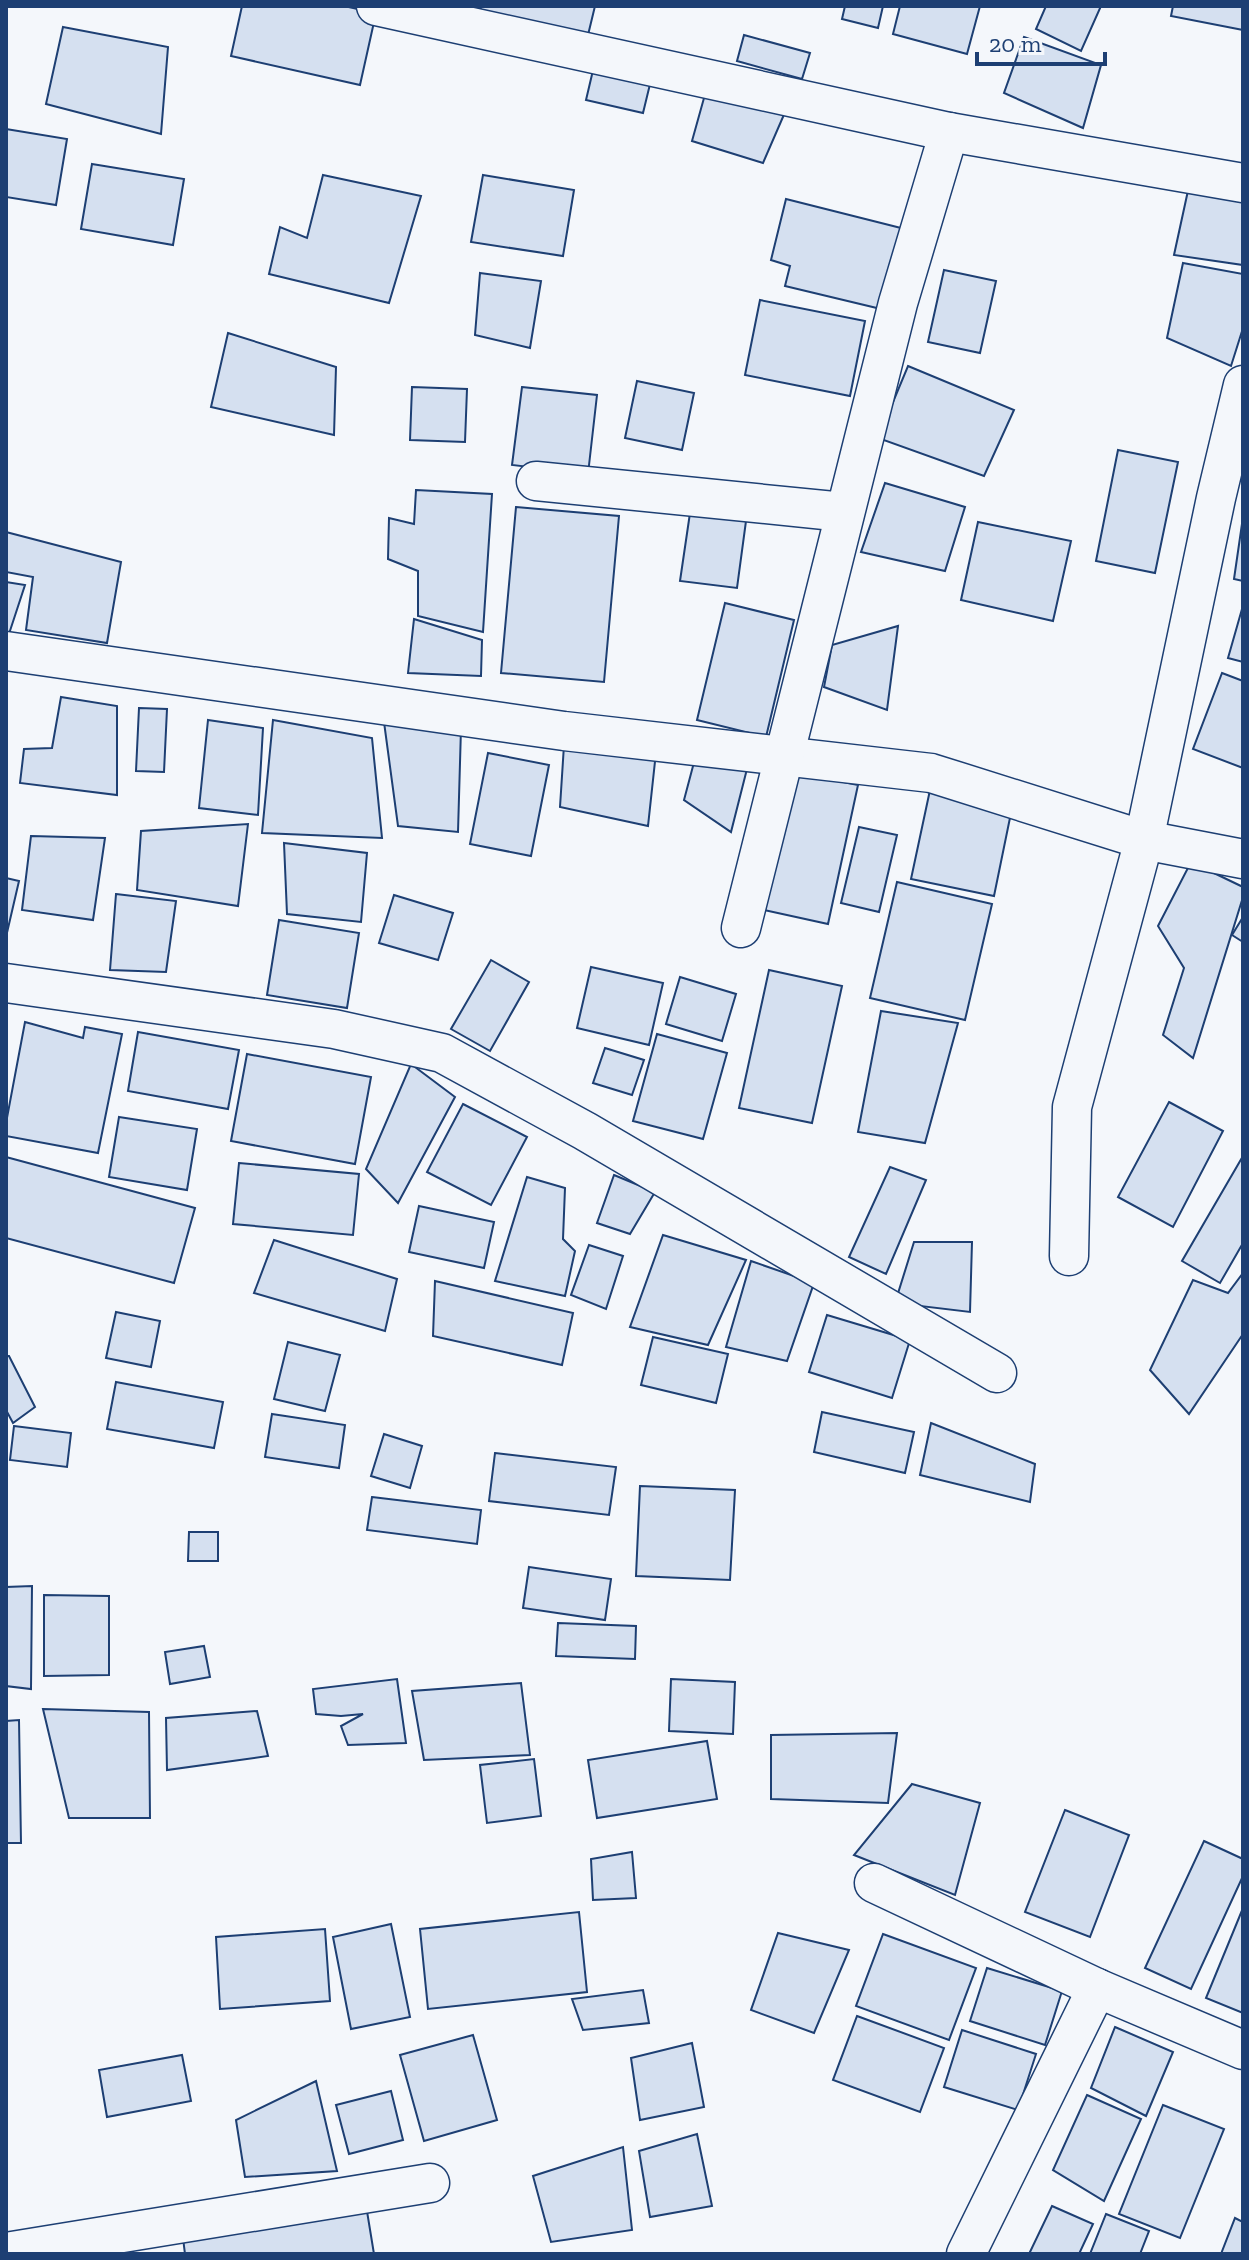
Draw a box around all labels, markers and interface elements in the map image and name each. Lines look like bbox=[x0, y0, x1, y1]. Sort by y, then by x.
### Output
scale bar bbox=[977, 16, 1105, 66]
text: 20 m bbox=[989, 29, 1042, 58]

